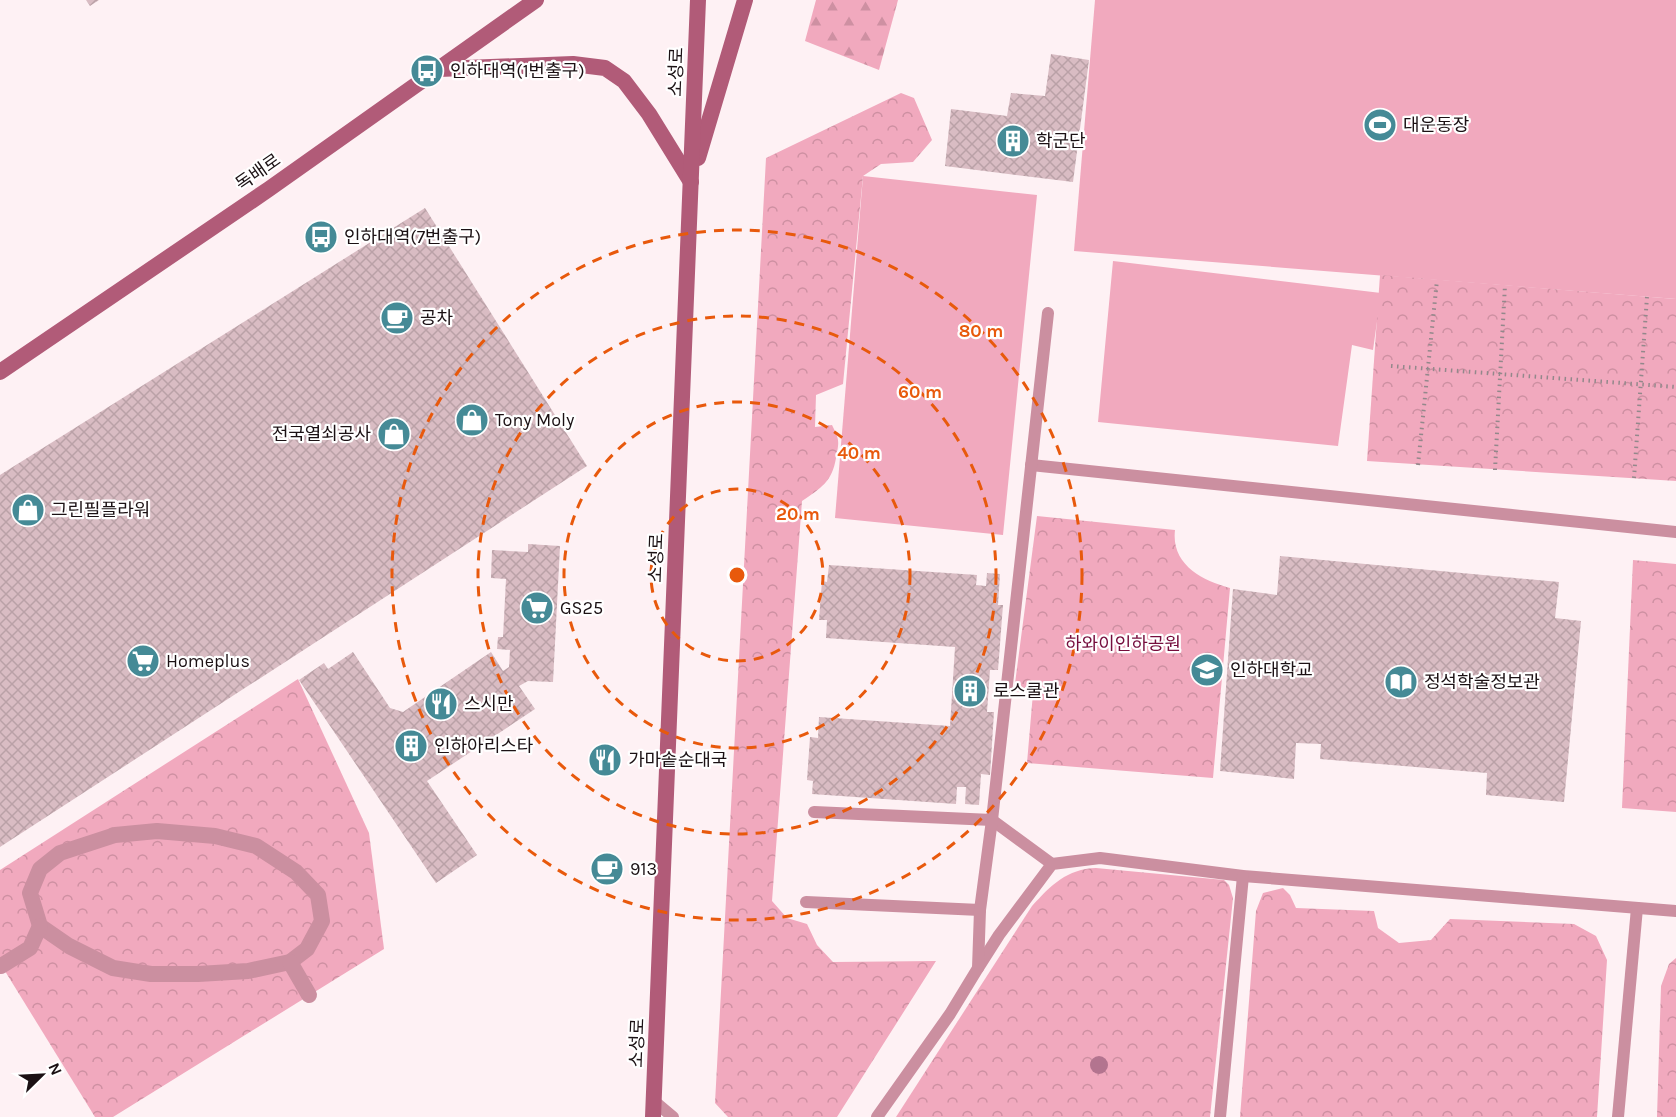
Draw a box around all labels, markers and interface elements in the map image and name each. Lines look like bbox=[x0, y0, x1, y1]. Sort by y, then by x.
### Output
street label: 소성로 bbox=[664, 47, 688, 97]
bus stop icon: 인하대역(1번출구) bbox=[409, 53, 445, 89]
place label: 인하대역(1번출구) bbox=[450, 60, 585, 82]
sports icon: 대운동장 bbox=[1362, 107, 1398, 143]
place label: 대운동장 bbox=[1403, 114, 1469, 136]
building icon: 학군단 bbox=[995, 123, 1031, 159]
place label: 학군단 bbox=[1036, 130, 1086, 152]
street label: 독배로 bbox=[231, 149, 285, 195]
bus stop icon: 인하대역(7번출구) bbox=[303, 219, 339, 255]
place label: 인하대역(7번출구) bbox=[344, 226, 481, 248]
cafe icon: 공차 bbox=[379, 300, 415, 336]
place label: 공차 bbox=[420, 307, 454, 329]
text: 80 m bbox=[959, 320, 1003, 342]
text: 60 m bbox=[898, 381, 942, 403]
shop icon: Tony Moly bbox=[454, 402, 490, 438]
place label: Tony Moly bbox=[495, 409, 575, 431]
shop icon: 전국열쇠공사 bbox=[376, 416, 412, 452]
place label: 전국열쇠공사 bbox=[272, 423, 371, 445]
text: 40 m bbox=[837, 442, 881, 464]
shop icon: 그린필플라워 bbox=[10, 492, 46, 528]
place label: 그린필플라워 bbox=[51, 499, 150, 521]
text: 20 m bbox=[776, 503, 820, 525]
street label: 소성로 bbox=[644, 533, 668, 583]
centre of rings bbox=[727, 565, 747, 585]
supermarket icon: GS25 bbox=[519, 590, 555, 626]
place label: GS25 bbox=[560, 597, 603, 619]
park label: 하와이인하공원 bbox=[1065, 633, 1181, 655]
supermarket icon: Homeplus bbox=[125, 643, 161, 679]
place label: Homeplus bbox=[166, 650, 250, 672]
school or university icon: 인하대학교 bbox=[1189, 652, 1225, 688]
place label: 인하대학교 bbox=[1230, 659, 1313, 681]
library icon: 정석학술정보관 bbox=[1383, 664, 1419, 700]
place label: 정석학술정보관 bbox=[1424, 671, 1540, 693]
building icon: 로스쿨관 bbox=[952, 673, 988, 709]
place label: 로스쿨관 bbox=[993, 680, 1060, 702]
restaurant icon: 스시만 bbox=[423, 686, 459, 722]
place label: 스시만 bbox=[464, 693, 514, 715]
building icon: 인하아리스타 bbox=[393, 728, 429, 764]
place label: 인하아리스타 bbox=[434, 735, 534, 757]
restaurant icon: 가마솥순대국 bbox=[587, 742, 623, 778]
place label: 가마솥순대국 bbox=[628, 749, 727, 771]
cafe icon: 913 bbox=[589, 851, 625, 887]
place label: 913 bbox=[630, 858, 657, 880]
street label: 소성로 bbox=[625, 1018, 649, 1068]
north arrow bbox=[12, 1045, 72, 1105]
text: N bbox=[44, 1060, 66, 1078]

